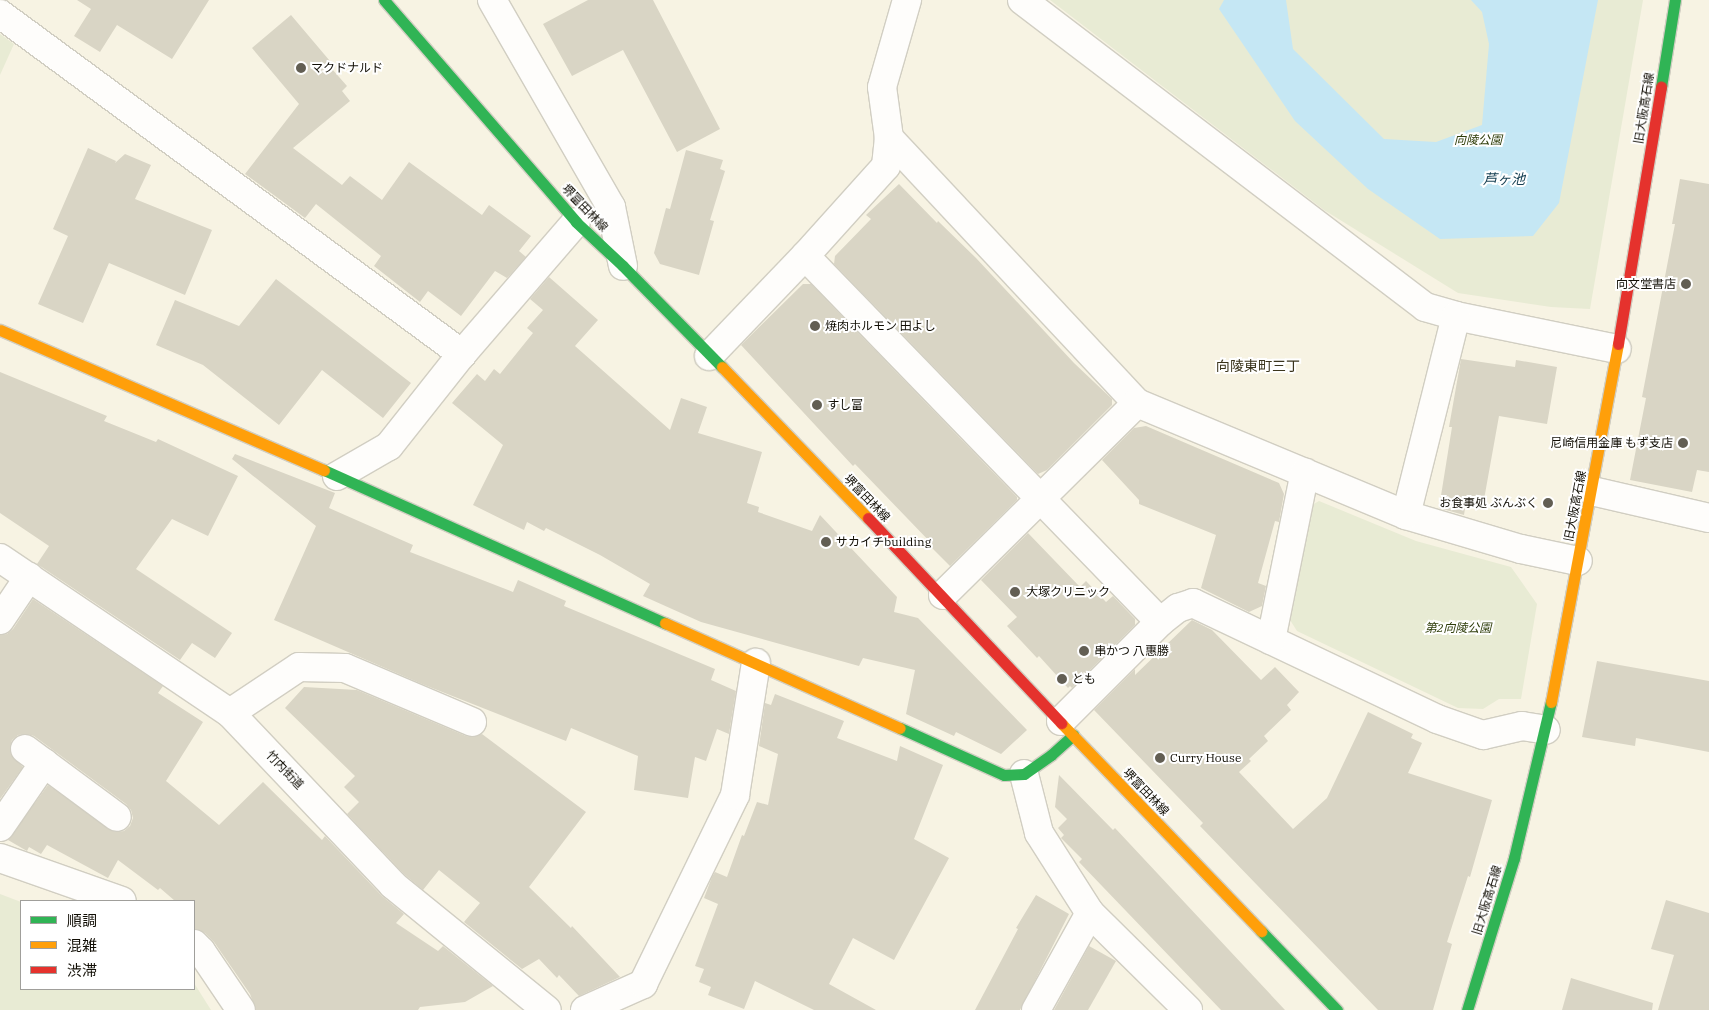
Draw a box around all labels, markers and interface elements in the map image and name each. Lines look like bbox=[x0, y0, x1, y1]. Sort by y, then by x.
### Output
place label: マクドナルド bbox=[311, 61, 383, 75]
marker: マクドナルド bbox=[295, 62, 307, 74]
street label: 旧大阪高石線 bbox=[1631, 71, 1657, 145]
park label: 向陵公園 bbox=[1454, 133, 1502, 147]
water label: 芦ヶ池 bbox=[1483, 171, 1525, 187]
street label: 堺富田林線 bbox=[559, 181, 611, 235]
place label: 向文堂書店 bbox=[1616, 277, 1676, 291]
marker: 向文堂書店 bbox=[1680, 278, 1692, 290]
place label: 焼肉ホルモン 田よし bbox=[825, 319, 936, 333]
marker: 焼肉ホルモン 田よし bbox=[809, 320, 821, 332]
district label: 向陵東町三丁 bbox=[1216, 358, 1300, 374]
place label: すし富 bbox=[827, 398, 863, 412]
marker: すし富 bbox=[811, 399, 823, 411]
place label: 尼崎信用金庫 もず支店 bbox=[1550, 436, 1673, 450]
marker: 尼崎信用金庫 もず支店 bbox=[1677, 437, 1689, 449]
street label: 旧大阪高石線 bbox=[1561, 469, 1589, 543]
street label: 堺富田林線 bbox=[841, 471, 893, 525]
place label: お食事処 ぶんぶく bbox=[1439, 496, 1538, 510]
marker: お食事処 ぶんぶく bbox=[1542, 497, 1554, 509]
place label: サカイチbuilding bbox=[836, 535, 931, 549]
marker: サカイチbuilding bbox=[820, 536, 832, 548]
marker: 大塚クリニック bbox=[1008, 585, 1022, 599]
place label: 大塚クリニック bbox=[1026, 585, 1110, 599]
park label: 第2向陵公園 bbox=[1425, 621, 1491, 635]
place label: 串かつ 八惠勝 bbox=[1094, 644, 1169, 658]
marker: 串かつ 八惠勝 bbox=[1078, 645, 1090, 657]
place label: とも bbox=[1072, 672, 1096, 686]
marker: とも bbox=[1056, 673, 1068, 685]
street label: 竹内街道 bbox=[263, 748, 307, 792]
place label: Curry House bbox=[1170, 751, 1241, 765]
marker: Curry House bbox=[1154, 752, 1166, 764]
street label: 堺富田林線 bbox=[1120, 765, 1172, 819]
street label: 旧大阪高石線 bbox=[1470, 863, 1504, 937]
legend bbox=[20, 900, 195, 990]
text: 順調 bbox=[67, 911, 97, 930]
text: 混雑 bbox=[67, 936, 97, 955]
text: 渋滞 bbox=[67, 961, 97, 980]

